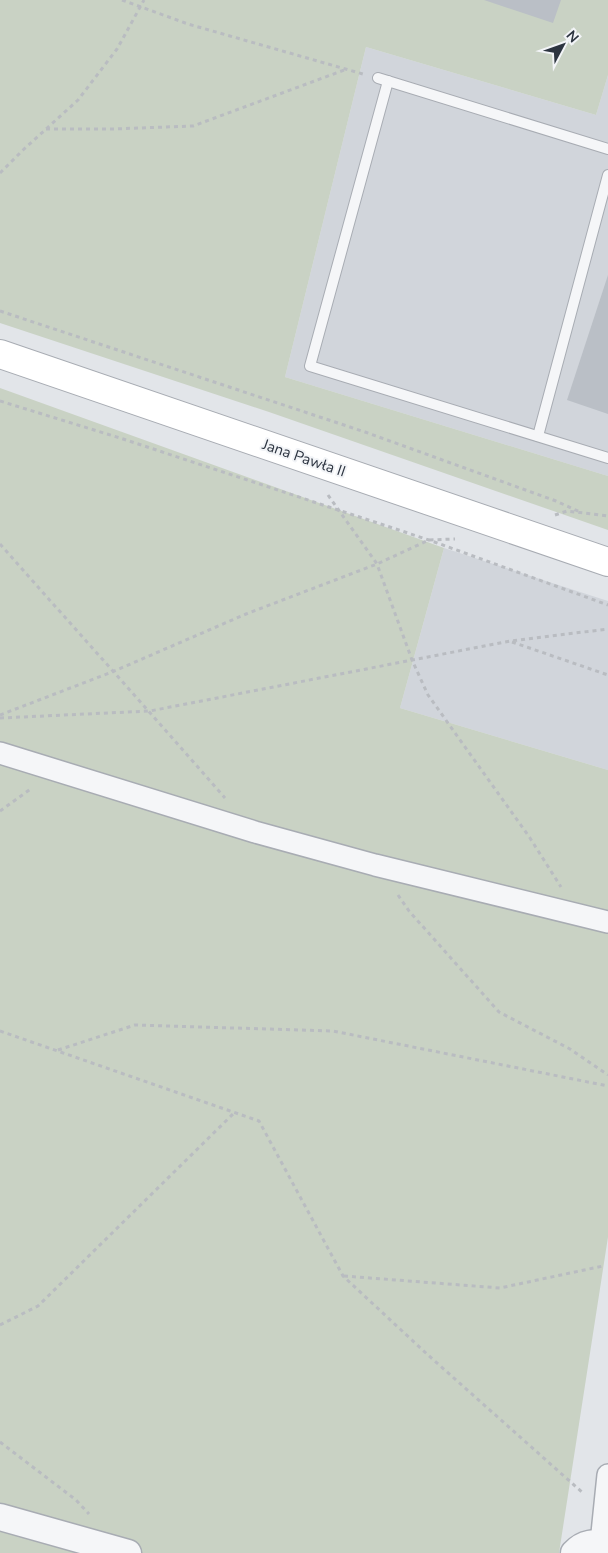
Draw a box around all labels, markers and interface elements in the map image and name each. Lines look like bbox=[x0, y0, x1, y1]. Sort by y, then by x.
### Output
north arrow bbox=[538, 20, 588, 70]
text: N bbox=[562, 27, 583, 47]
street label: Jana Pawła II bbox=[259, 434, 348, 482]

